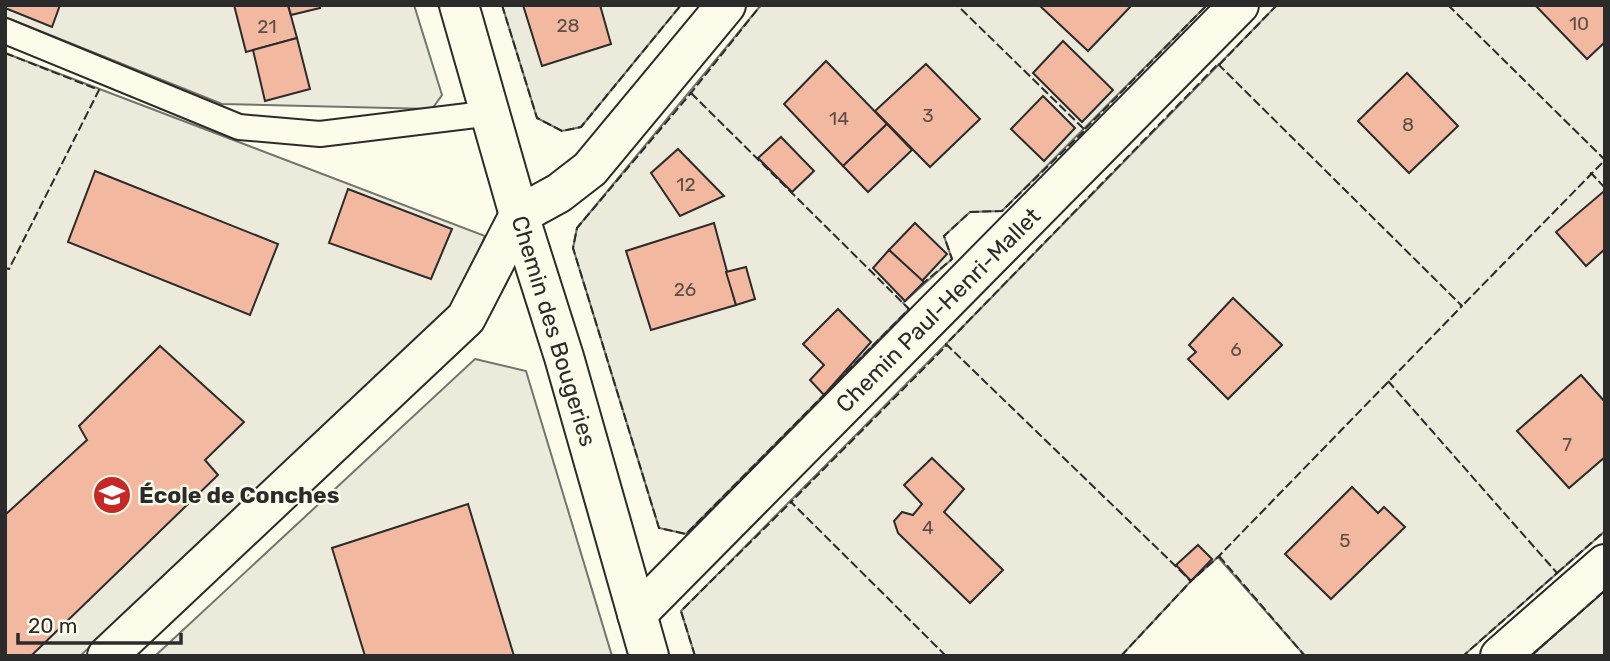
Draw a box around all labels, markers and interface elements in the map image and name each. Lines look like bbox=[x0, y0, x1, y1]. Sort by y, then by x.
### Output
house number: 10 bbox=[1569, 12, 1589, 35]
house number: 28 bbox=[556, 14, 580, 37]
house number: 21 bbox=[257, 15, 277, 38]
house number: 3 bbox=[922, 104, 934, 127]
house number: 14 bbox=[829, 107, 849, 130]
house number: 8 bbox=[1402, 113, 1414, 136]
house number: 12 bbox=[676, 173, 696, 196]
street label: Chemin Paul-Henri-Mallet bbox=[830, 202, 1046, 418]
street label: Chemin des Bougeries bbox=[506, 212, 602, 450]
house number: 26 bbox=[674, 278, 696, 301]
house number: 6 bbox=[1230, 338, 1242, 361]
house number: 7 bbox=[1562, 433, 1572, 456]
school or university icon: École de Conches bbox=[91, 474, 133, 516]
place label: École de Conches bbox=[139, 481, 340, 509]
house number: 4 bbox=[922, 516, 934, 539]
house number: 5 bbox=[1339, 529, 1351, 552]
scale bar bbox=[18, 602, 180, 646]
text: 20 m bbox=[28, 613, 77, 638]

